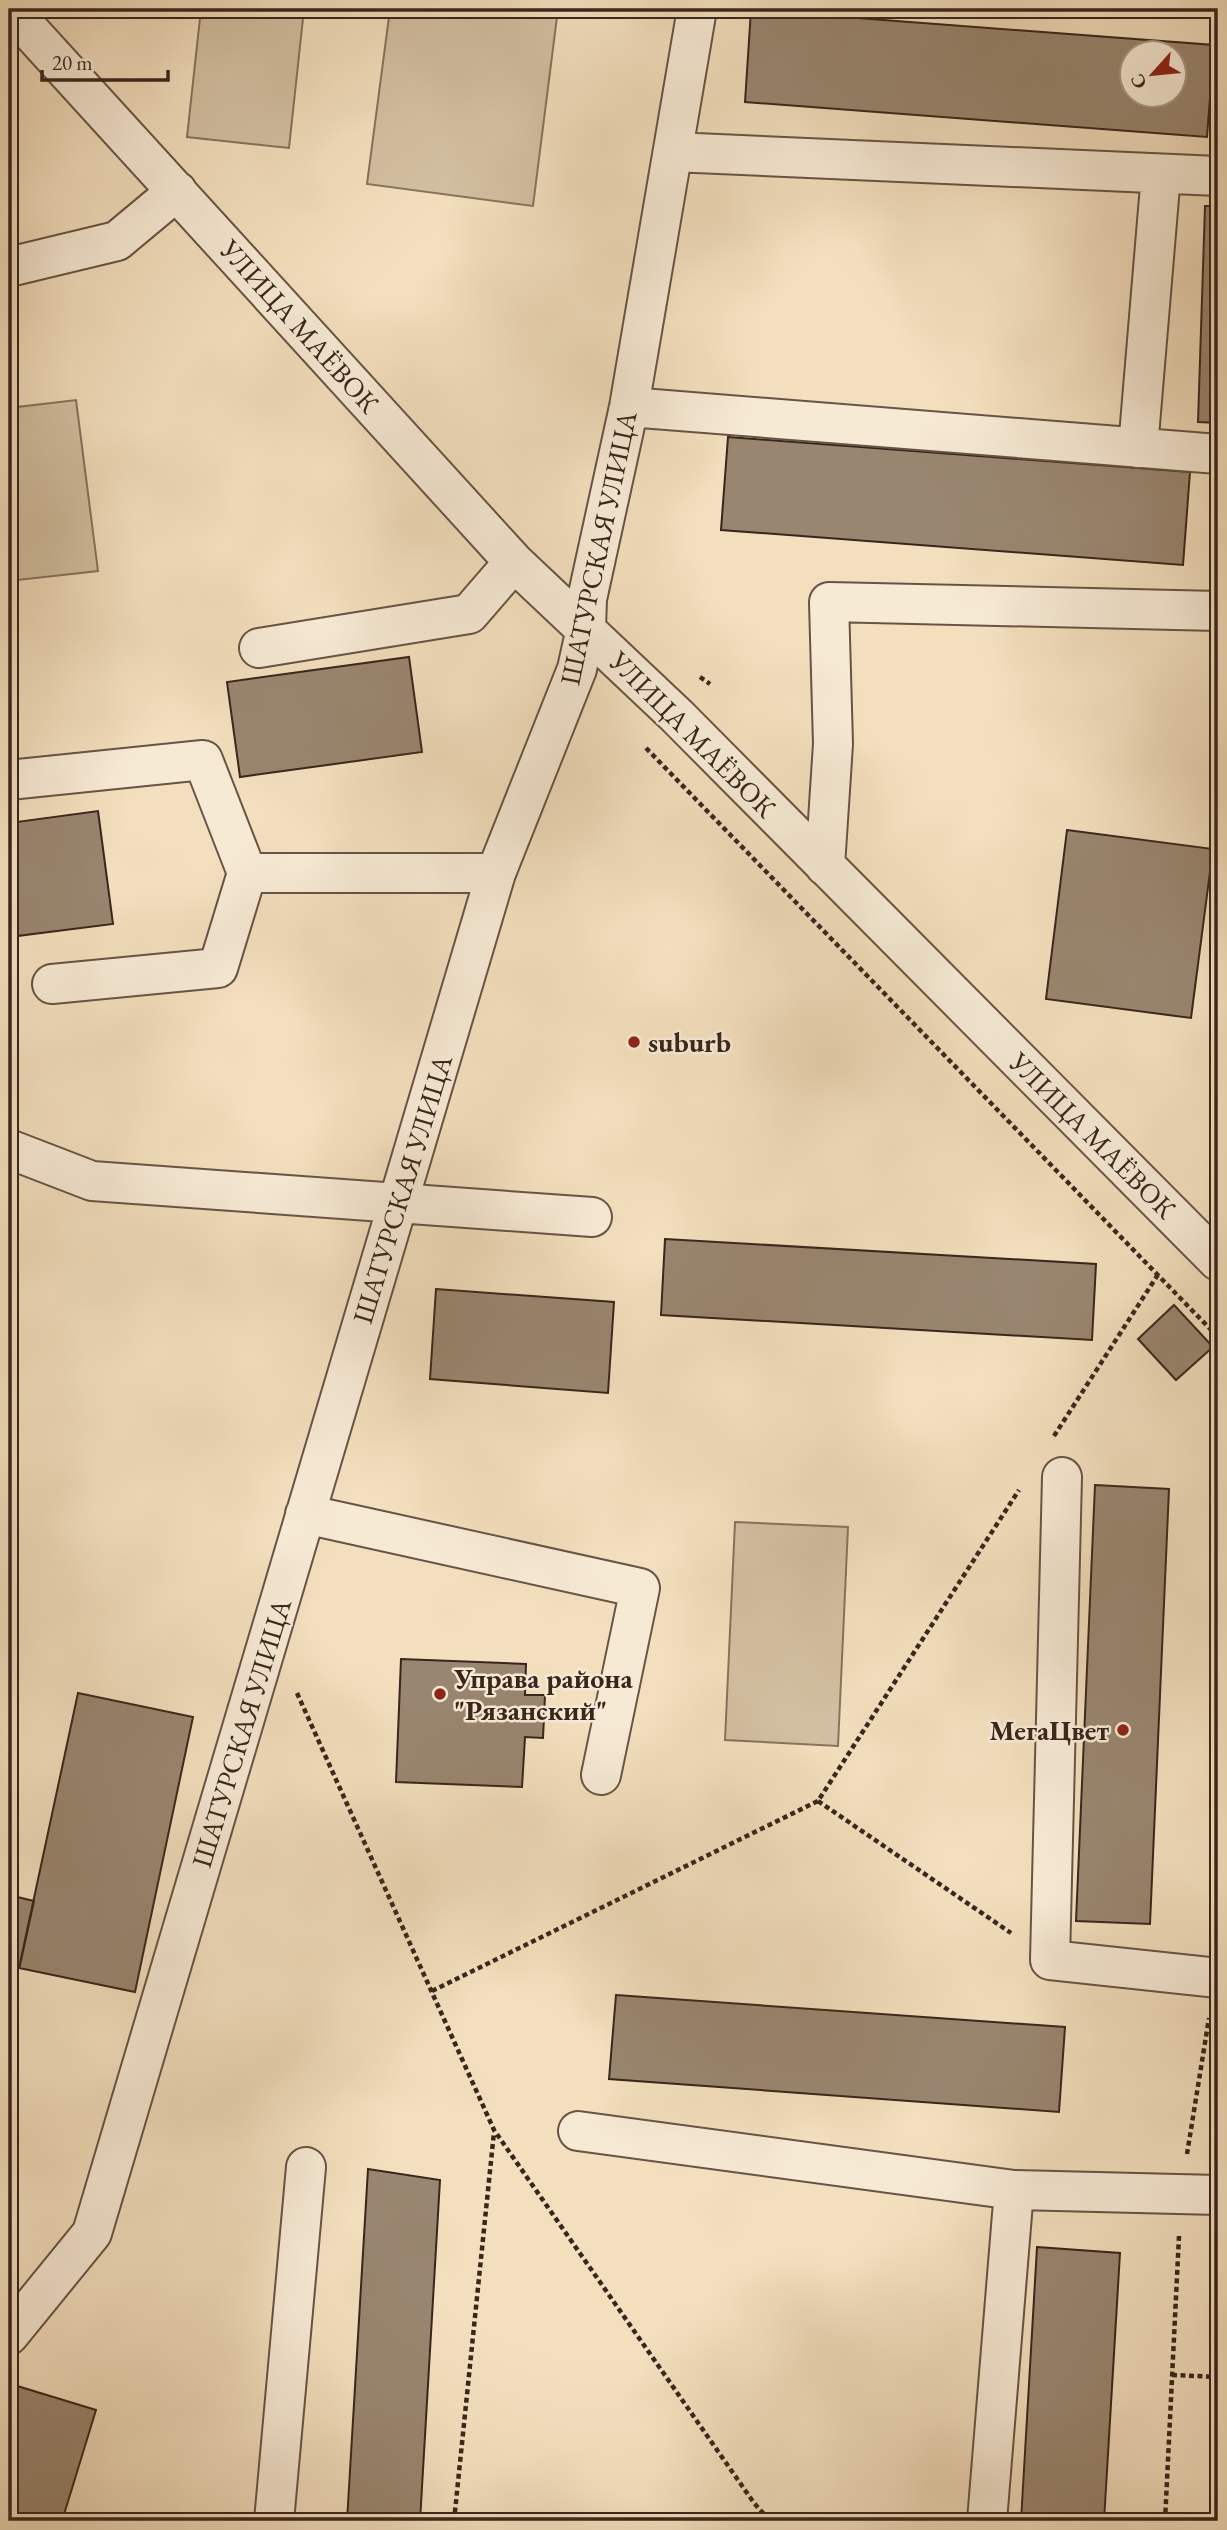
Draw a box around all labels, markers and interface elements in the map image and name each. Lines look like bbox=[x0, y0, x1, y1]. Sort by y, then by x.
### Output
scale bar bbox=[42, 38, 168, 82]
north arrow bbox=[1118, 38, 1188, 108]
text: 20 m bbox=[52, 49, 93, 76]
text: С bbox=[1124, 70, 1152, 93]
street label: УЛИЦА МАЁВОК bbox=[212, 231, 388, 421]
street label: ШАТУРСКАЯ УЛИЦА bbox=[551, 407, 645, 688]
street label: УЛИЦА МАЁВОК bbox=[601, 642, 784, 825]
place label: suburb bbox=[648, 1024, 731, 1060]
marker: suburb bbox=[626, 1034, 642, 1050]
street label: УЛИЦА МАЁВОК bbox=[1001, 1043, 1184, 1226]
street label: ШАТУРСКАЯ УЛИЦА bbox=[344, 1050, 460, 1328]
street label: ШАТУРСКАЯ УЛИЦА bbox=[183, 1594, 299, 1872]
place label: Управа района "Рязанский" bbox=[453, 1660, 633, 1728]
marker: Управа района "Рязанский" bbox=[432, 1686, 448, 1702]
place label: МегаЦвет bbox=[989, 1712, 1109, 1748]
marker: МегаЦвет bbox=[1115, 1722, 1131, 1738]

